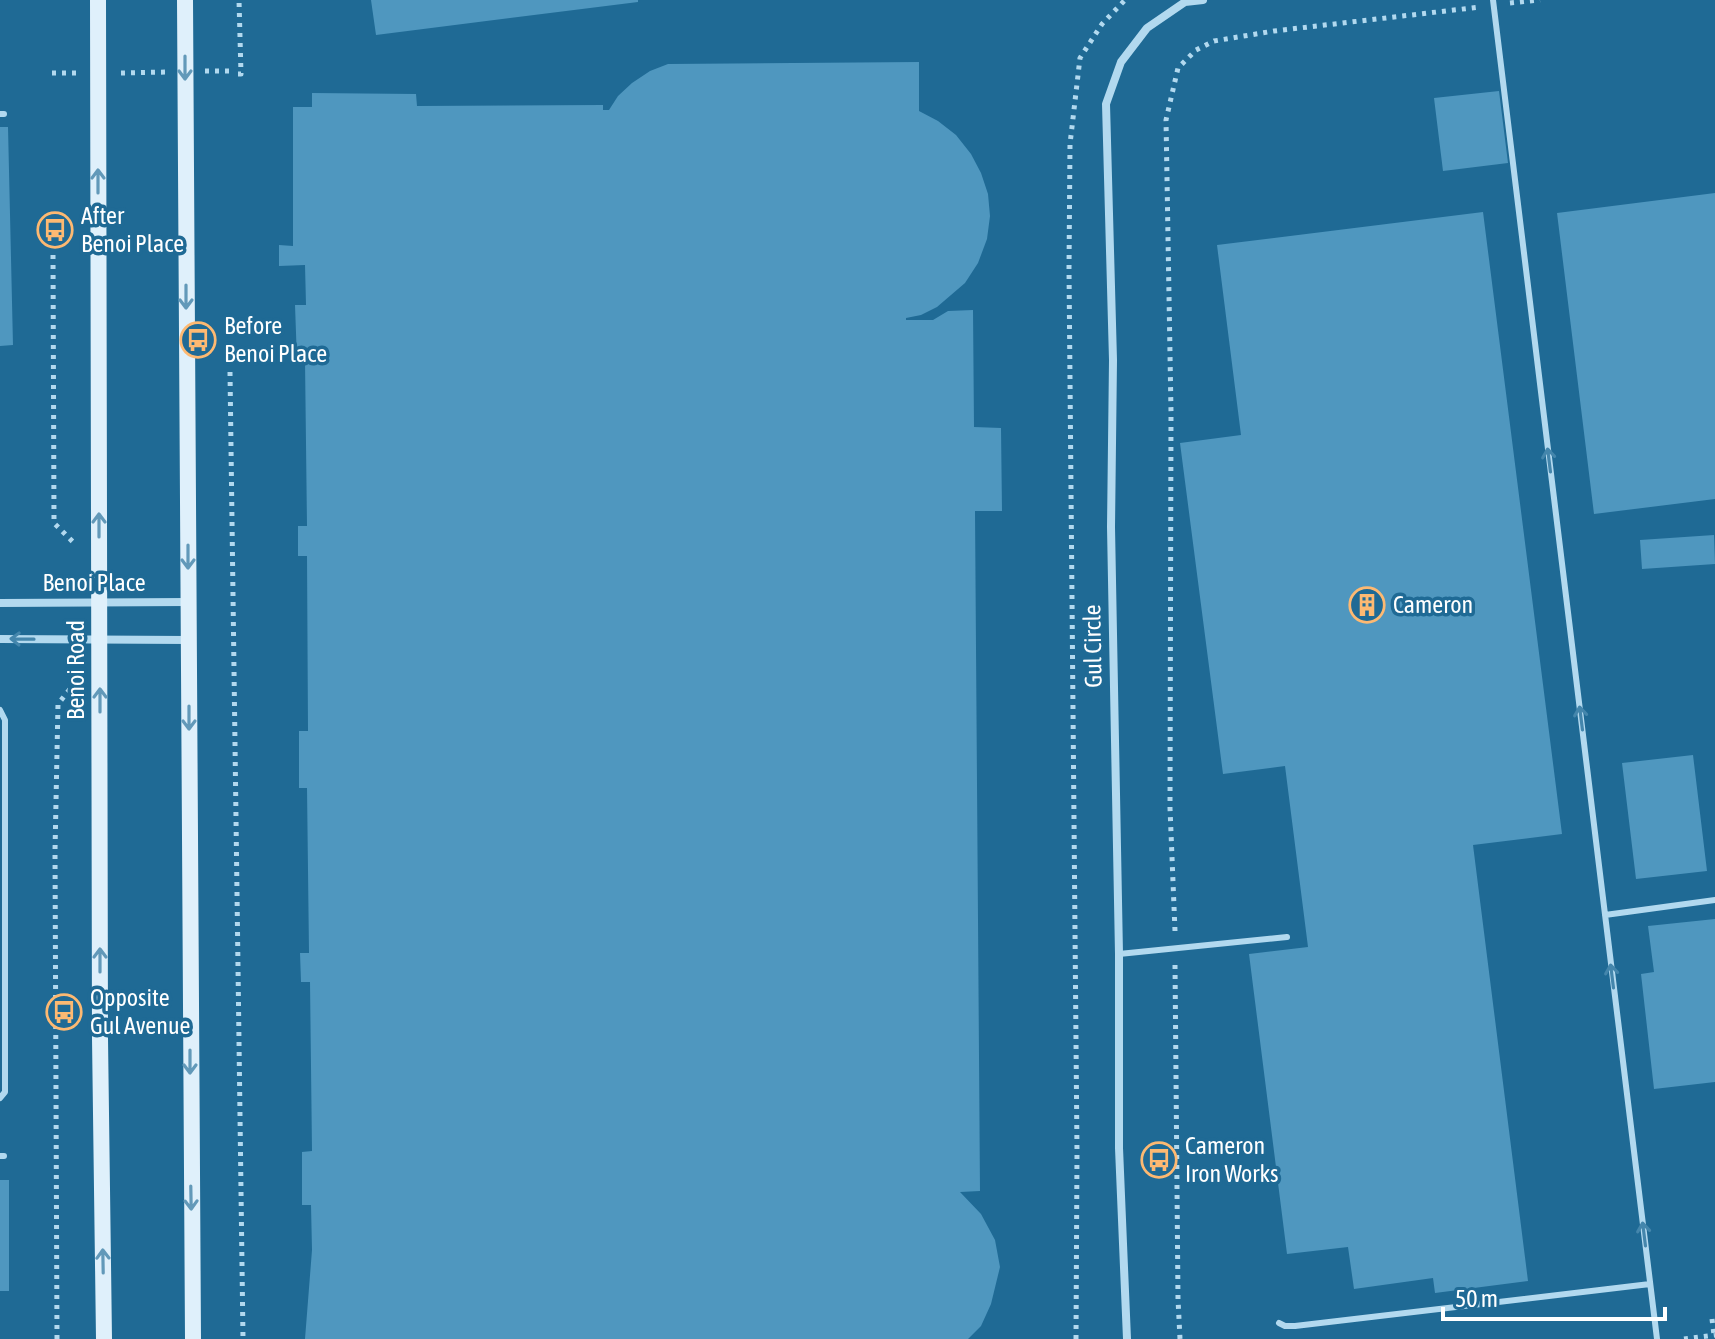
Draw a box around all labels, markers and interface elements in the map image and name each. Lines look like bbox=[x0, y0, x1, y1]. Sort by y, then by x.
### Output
one-way arrow bbox=[177, 54, 193, 81]
one-way arrow bbox=[90, 168, 106, 195]
place label: After Benoi Place bbox=[81, 202, 184, 257]
bus stop icon: After Benoi Place bbox=[36, 211, 74, 249]
one-way arrow bbox=[178, 283, 194, 310]
place label: Before Benoi Place bbox=[224, 312, 327, 367]
bus stop icon: Before Benoi Place bbox=[179, 321, 217, 359]
one-way arrow bbox=[1541, 447, 1556, 473]
one-way arrow bbox=[91, 512, 107, 539]
one-way arrow bbox=[180, 543, 196, 570]
street label: Benoi Place bbox=[42, 569, 146, 596]
building icon: Cameron bbox=[1348, 586, 1386, 624]
place label: Cameron bbox=[1393, 591, 1473, 618]
street label: Gul Circle bbox=[1078, 604, 1107, 688]
street label: Benoi Road bbox=[62, 620, 89, 720]
one-way arrow bbox=[9, 631, 36, 647]
one-way arrow bbox=[92, 687, 108, 714]
one-way arrow bbox=[181, 704, 197, 731]
one-way arrow bbox=[1573, 706, 1588, 731]
one-way arrow bbox=[92, 947, 108, 974]
one-way arrow bbox=[1605, 963, 1620, 990]
place label: Opposite Gul Avenue bbox=[90, 984, 190, 1039]
bus stop icon: Opposite Gul Avenue bbox=[45, 993, 83, 1031]
one-way arrow bbox=[182, 1048, 198, 1075]
place label: Cameron Iron Works bbox=[1185, 1132, 1278, 1187]
bus stop icon: Cameron Iron Works bbox=[1140, 1141, 1178, 1179]
one-way arrow bbox=[184, 1184, 199, 1211]
one-way arrow bbox=[1636, 1222, 1651, 1247]
one-way arrow bbox=[95, 1248, 111, 1275]
scale bar bbox=[1443, 1271, 1665, 1321]
text: 50 m bbox=[1455, 1285, 1498, 1312]

